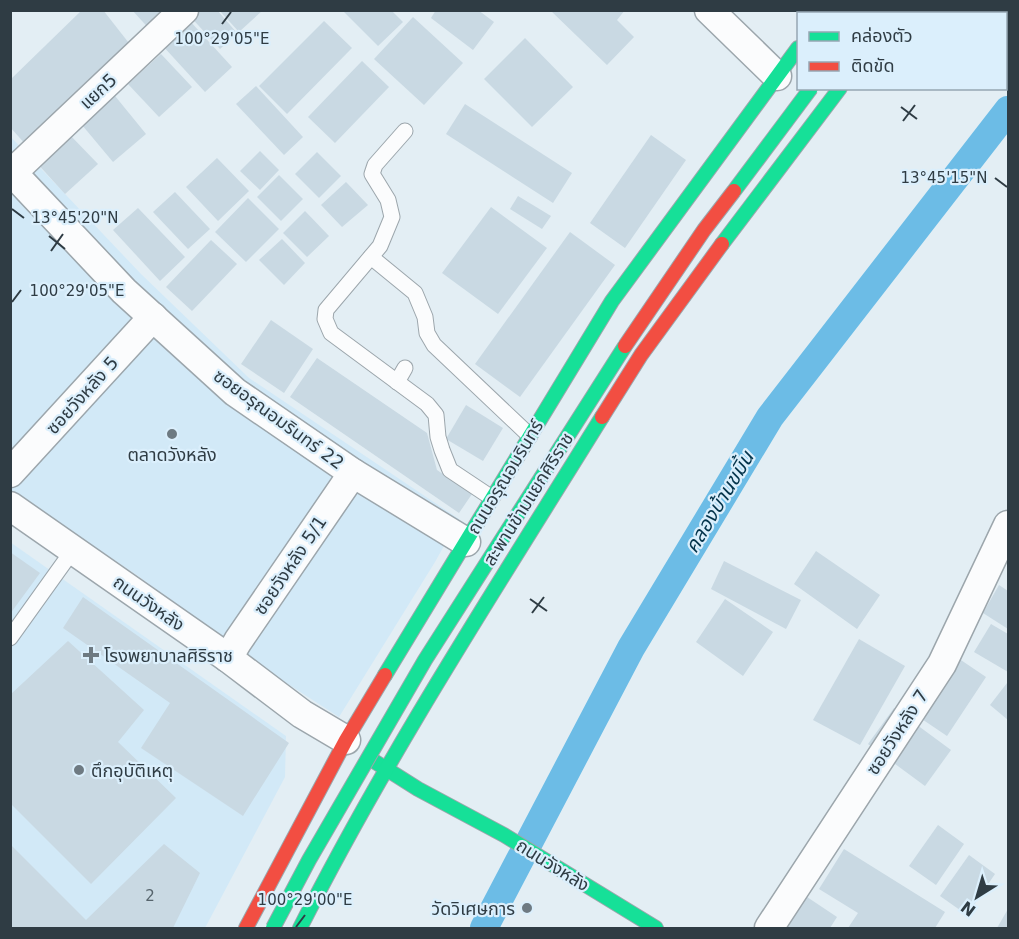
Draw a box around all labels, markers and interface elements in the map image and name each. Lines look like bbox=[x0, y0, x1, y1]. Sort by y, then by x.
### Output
legend bbox=[797, 12, 1007, 90]
text: คล่องตัว bbox=[851, 25, 913, 46]
text: 100°29'05"E bbox=[175, 30, 269, 48]
text: ติดขัด bbox=[851, 55, 894, 76]
street label: แยก5 bbox=[75, 69, 121, 113]
text: 13°45'15"N bbox=[900, 169, 988, 187]
text: 13°45'20"N bbox=[31, 209, 119, 227]
text: 100°29'05"E bbox=[30, 282, 124, 300]
street label: ซอยวังหลัง 5 bbox=[42, 352, 122, 438]
street label: ซอยอรุณอมรินทร์ 22 bbox=[209, 365, 348, 474]
street label: ถนนอรุณอมรินทร์ bbox=[463, 415, 549, 538]
marker: ตลาดวังหลัง bbox=[165, 427, 179, 441]
street label: สะพานข้ามแยกศิริราช bbox=[479, 429, 577, 569]
place label: ตลาดวังหลัง bbox=[127, 444, 217, 465]
water label: คลองบ้านขมิ้น bbox=[679, 445, 759, 557]
street label: ซอยวังหลัง 5/1 bbox=[249, 512, 331, 618]
street label: ถนนวังหลัง bbox=[109, 571, 189, 635]
place label: โรงพยาบาลศิริราช bbox=[104, 645, 233, 666]
marker: โรงพยาบาลศิริราช bbox=[82, 646, 100, 664]
street label: ซอยวังหลัง 7 bbox=[862, 686, 932, 778]
place label: ตึกอุบัติเหตุ bbox=[91, 760, 173, 782]
marker: ตึกอุบัติเหตุ bbox=[72, 763, 86, 777]
street label: ถนนวังหลัง bbox=[513, 834, 593, 896]
north arrow bbox=[947, 867, 1007, 927]
house number: 2 bbox=[145, 887, 155, 905]
text: 100°29'00"E bbox=[258, 891, 352, 909]
text: N bbox=[957, 897, 979, 920]
place label: วัดวิเศษการ bbox=[431, 898, 515, 919]
marker: วัดวิเศษการ bbox=[520, 901, 534, 915]

